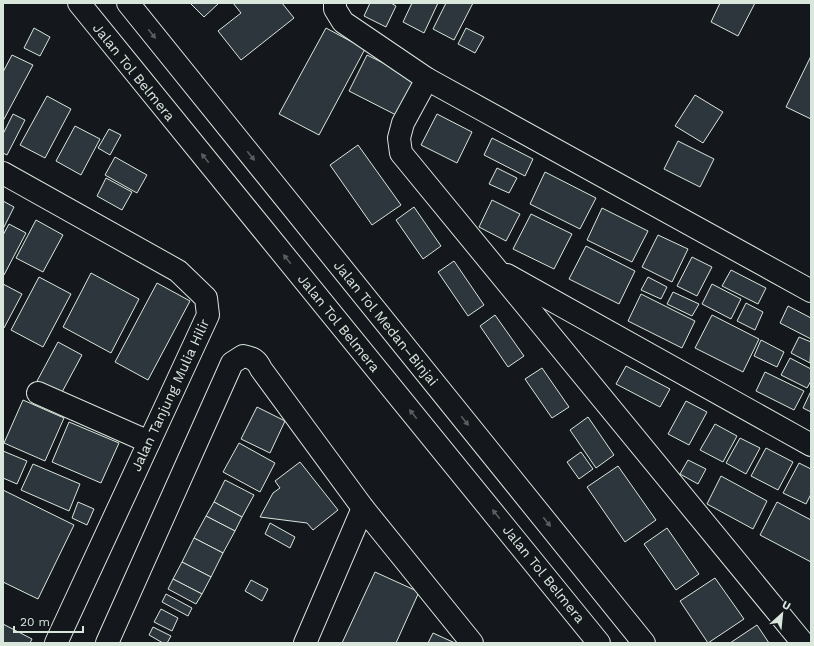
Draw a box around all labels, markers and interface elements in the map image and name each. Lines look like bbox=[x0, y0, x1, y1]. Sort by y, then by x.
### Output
street label: Jalan Tol Belmera bbox=[90, 20, 178, 124]
one-way arrow bbox=[148, 28, 156, 39]
one-way arrow bbox=[247, 151, 256, 162]
one-way arrow bbox=[200, 153, 209, 164]
one-way arrow bbox=[282, 253, 291, 264]
street label: Jalan Tol Medan–Binjai bbox=[331, 257, 441, 389]
street label: Jalan Tol Belmera bbox=[295, 271, 383, 375]
street label: Jalan Tanjung Mulia Hilir bbox=[128, 316, 213, 474]
one-way arrow bbox=[409, 408, 418, 419]
one-way arrow bbox=[461, 416, 469, 426]
one-way arrow bbox=[491, 509, 500, 520]
one-way arrow bbox=[542, 517, 551, 528]
street label: Jalan Tol Belmera bbox=[500, 522, 588, 626]
north arrow bbox=[762, 594, 802, 634]
text: U bbox=[780, 598, 793, 613]
scale bar bbox=[14, 608, 83, 634]
text: 20 m bbox=[20, 615, 50, 629]

